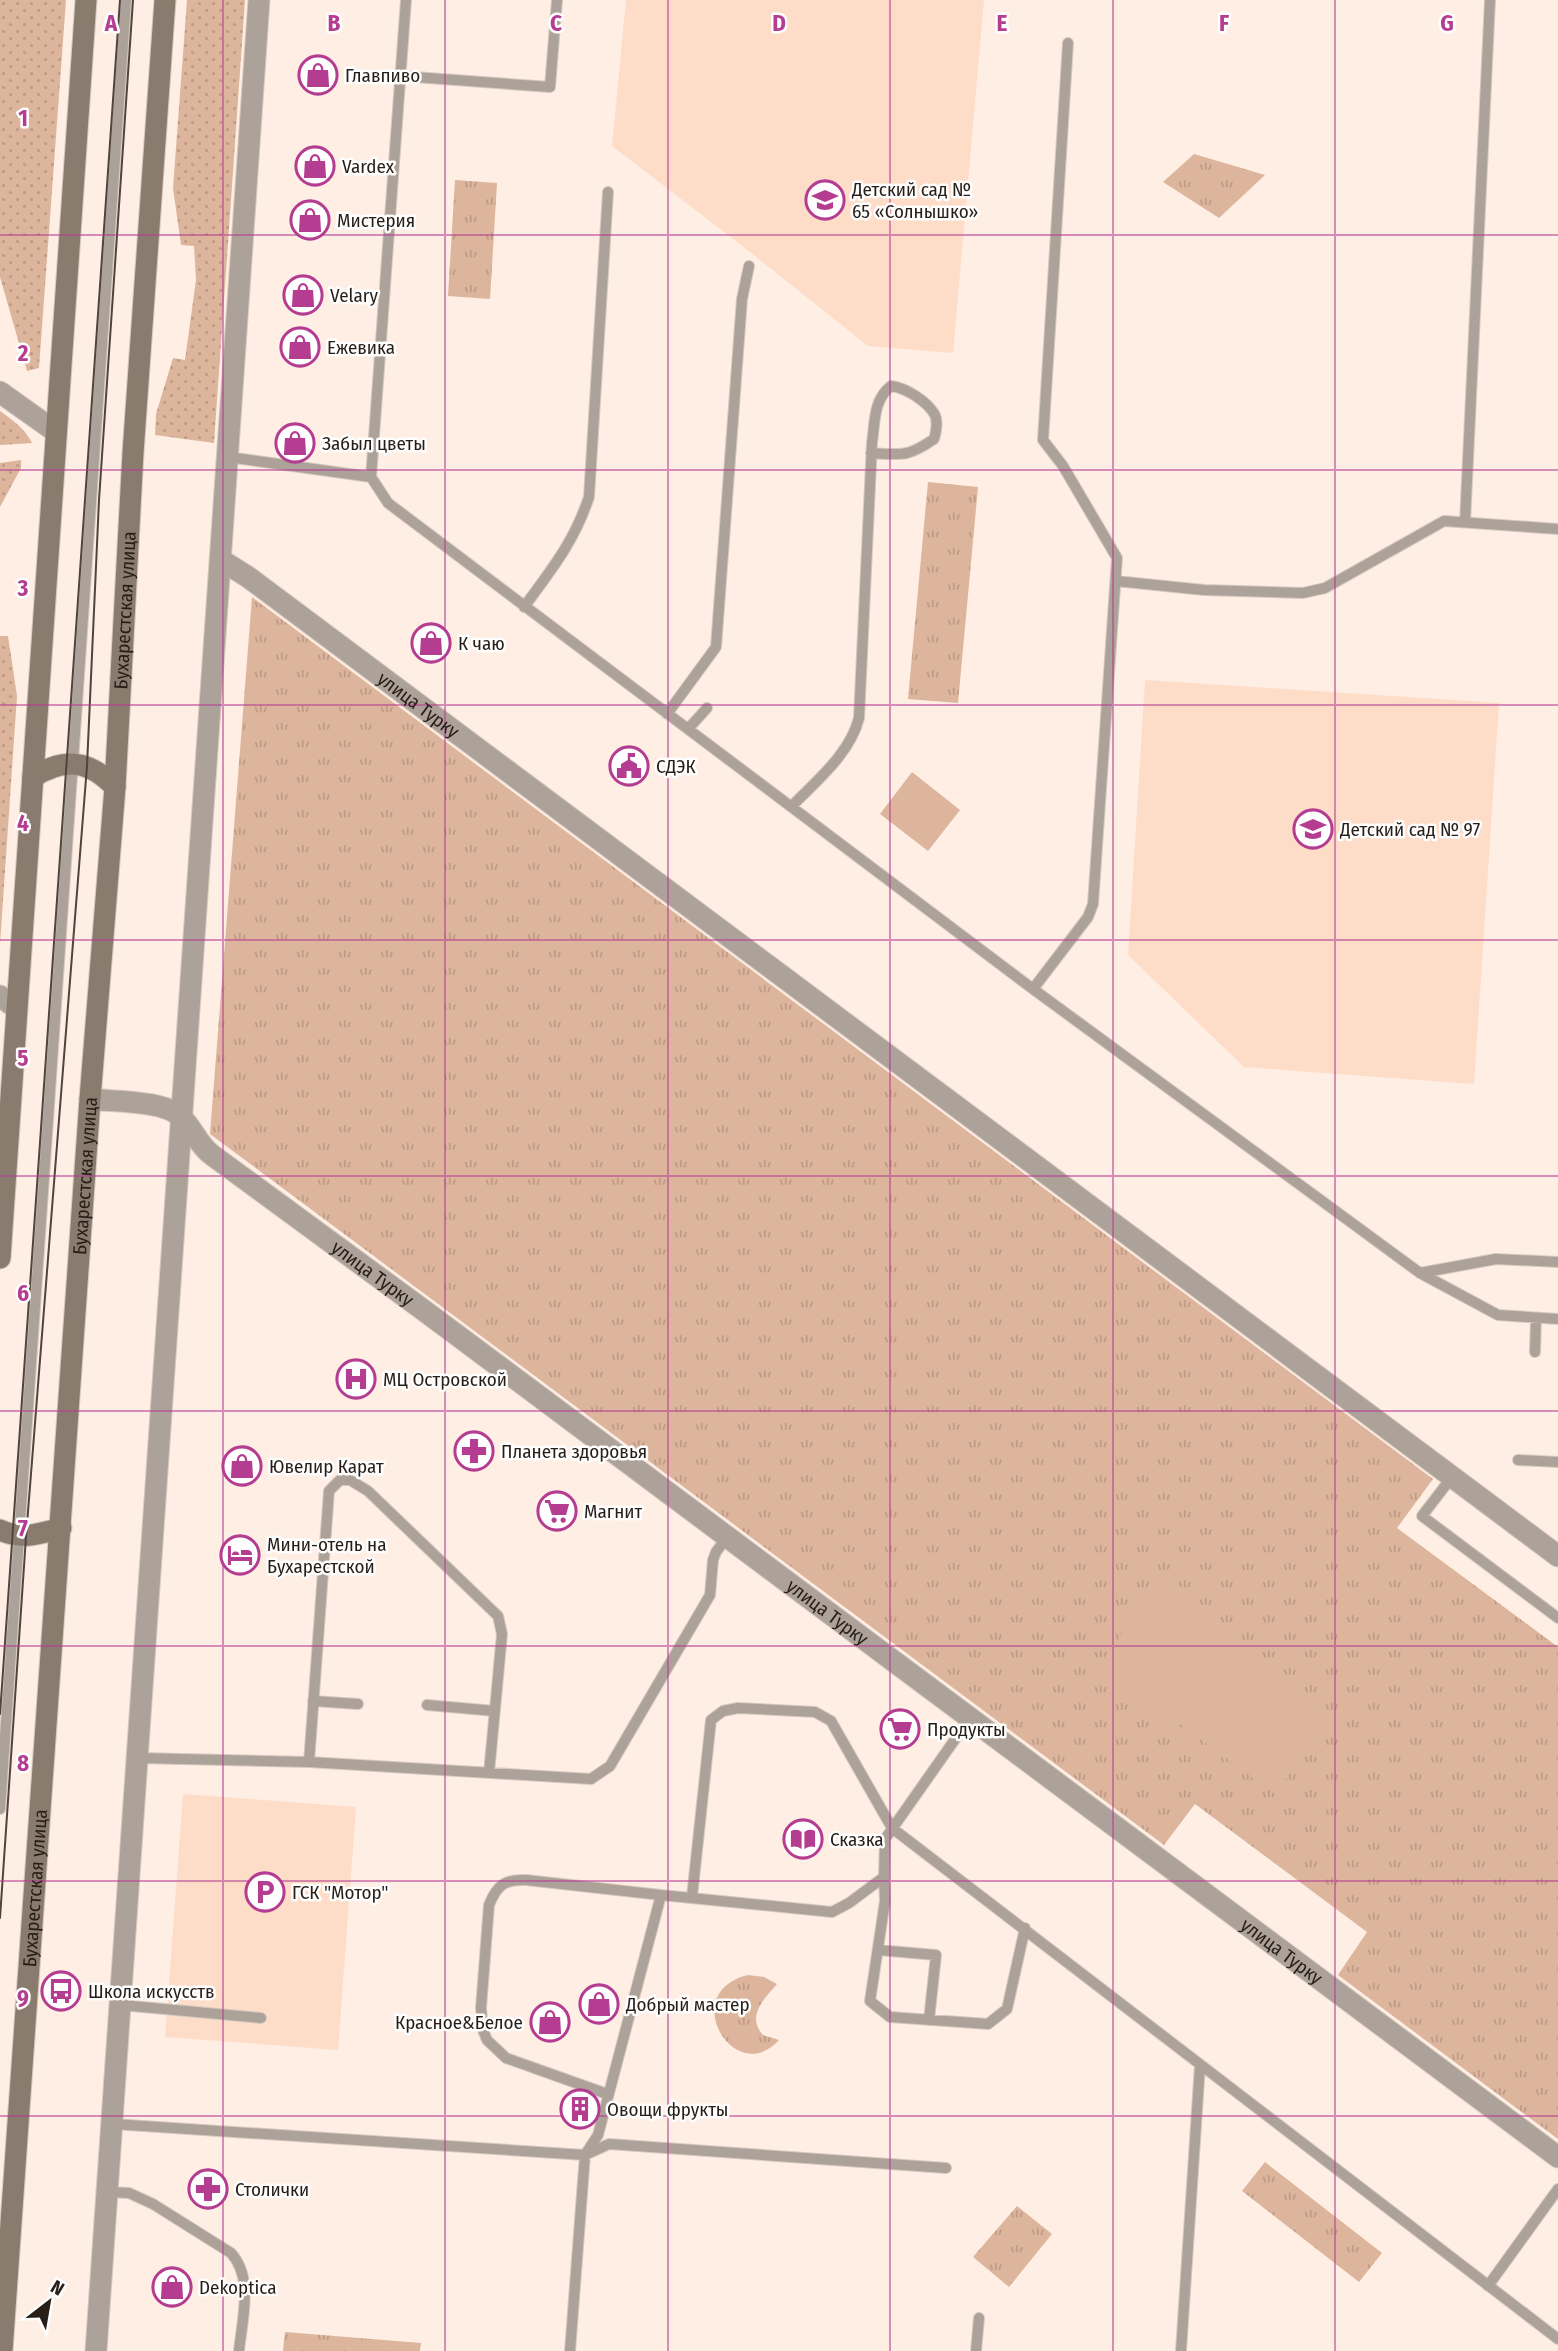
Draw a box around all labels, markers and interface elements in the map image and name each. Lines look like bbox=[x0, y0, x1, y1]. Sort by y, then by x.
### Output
text: A bbox=[104, 9, 118, 37]
text: B bbox=[328, 9, 341, 37]
text: C bbox=[550, 9, 562, 37]
text: D bbox=[772, 9, 786, 37]
text: E bbox=[997, 9, 1008, 37]
text: F bbox=[1219, 9, 1229, 37]
text: G bbox=[1440, 9, 1454, 37]
shop icon: Главпиво bbox=[297, 54, 339, 96]
place label: Главпиво bbox=[345, 64, 420, 87]
text: 1 bbox=[18, 104, 28, 132]
shop icon: Vardex bbox=[294, 145, 336, 187]
place label: Vardex bbox=[342, 155, 395, 178]
place label: Детский сад № 65 «Солнышко» bbox=[851, 178, 978, 223]
school or university icon: Детский сад № 65 «Солнышко» bbox=[804, 179, 846, 221]
shop icon: Мистерия bbox=[289, 199, 331, 241]
place label: Мистерия bbox=[337, 209, 415, 232]
shop icon: Velary bbox=[282, 274, 324, 316]
place label: Velary bbox=[330, 284, 378, 307]
shop icon: Ежевика bbox=[279, 326, 321, 368]
place label: Ежевика bbox=[327, 336, 395, 359]
text: 2 bbox=[17, 339, 29, 367]
shop icon: Забыл цветы bbox=[274, 422, 316, 464]
place label: Забыл цветы bbox=[322, 432, 426, 455]
street label: Бухарестская улица bbox=[109, 531, 141, 690]
text: 3 bbox=[17, 574, 29, 602]
shop icon: К чаю bbox=[410, 622, 452, 664]
place label: К чаю bbox=[458, 632, 505, 655]
street label: улица Турку bbox=[373, 667, 464, 743]
public building icon: СДЭК bbox=[608, 745, 650, 787]
place label: СДЭК bbox=[656, 755, 696, 778]
school or university icon: Детский сад № 97 bbox=[1292, 808, 1334, 850]
text: 4 bbox=[17, 809, 29, 837]
place label: Детский сад № 97 bbox=[1339, 818, 1481, 841]
text: 5 bbox=[17, 1044, 29, 1072]
street label: Бухарестская улица bbox=[68, 1096, 102, 1256]
street label: улица Турку bbox=[327, 1236, 419, 1312]
text: 6 bbox=[17, 1279, 29, 1307]
hospital icon: МЦ Островской bbox=[335, 1358, 377, 1400]
place label: МЦ Островской bbox=[383, 1368, 507, 1391]
pharmacy icon: Планета здоровья bbox=[453, 1430, 495, 1472]
place label: Планета здоровья bbox=[501, 1440, 647, 1463]
shop icon: Ювелир Карат bbox=[221, 1445, 263, 1487]
place label: Ювелир Карат bbox=[269, 1455, 384, 1478]
supermarket icon: Магнит bbox=[536, 1490, 578, 1532]
place label: Магнит bbox=[584, 1500, 643, 1523]
text: 7 bbox=[18, 1514, 28, 1542]
place label: Мини-отель на Бухарестской bbox=[267, 1533, 387, 1578]
hotel icon: Мини-отель на Бухарестской bbox=[219, 1534, 261, 1576]
street label: улица Турку bbox=[782, 1574, 873, 1651]
supermarket icon: Продукты bbox=[879, 1708, 921, 1750]
place label: Продукты bbox=[927, 1718, 1006, 1741]
text: 8 bbox=[17, 1749, 29, 1777]
street label: Бухарестская улица bbox=[18, 1808, 52, 1968]
library icon: Сказка bbox=[782, 1818, 824, 1860]
place label: Сказка bbox=[830, 1828, 884, 1851]
parking icon: ГСК "Мотор" bbox=[244, 1871, 286, 1913]
place label: ГСК "Мотор" bbox=[292, 1881, 389, 1904]
street label: улица Турку bbox=[1236, 1913, 1328, 1990]
bus stop icon: Школа искусств bbox=[40, 1970, 82, 2012]
place label: Школа искусств bbox=[88, 1980, 215, 2003]
shop icon: Добрый мастер bbox=[578, 1983, 620, 2025]
text: 9 bbox=[17, 1984, 29, 2012]
place label: Добрый мастер bbox=[625, 1993, 750, 2016]
shop icon: Красное&Белое bbox=[529, 2001, 571, 2043]
place label: Красное&Белое bbox=[395, 2011, 523, 2034]
building icon: Овощи фрукты bbox=[559, 2088, 601, 2130]
place label: Овощи фрукты bbox=[607, 2098, 729, 2121]
pharmacy icon: Столички bbox=[187, 2168, 229, 2210]
place label: Столички bbox=[235, 2178, 309, 2201]
shop icon: Dekoptica bbox=[151, 2266, 193, 2308]
north arrow bbox=[14, 2267, 84, 2337]
text: N bbox=[47, 2275, 68, 2301]
place label: Dekoptica bbox=[199, 2276, 276, 2299]

